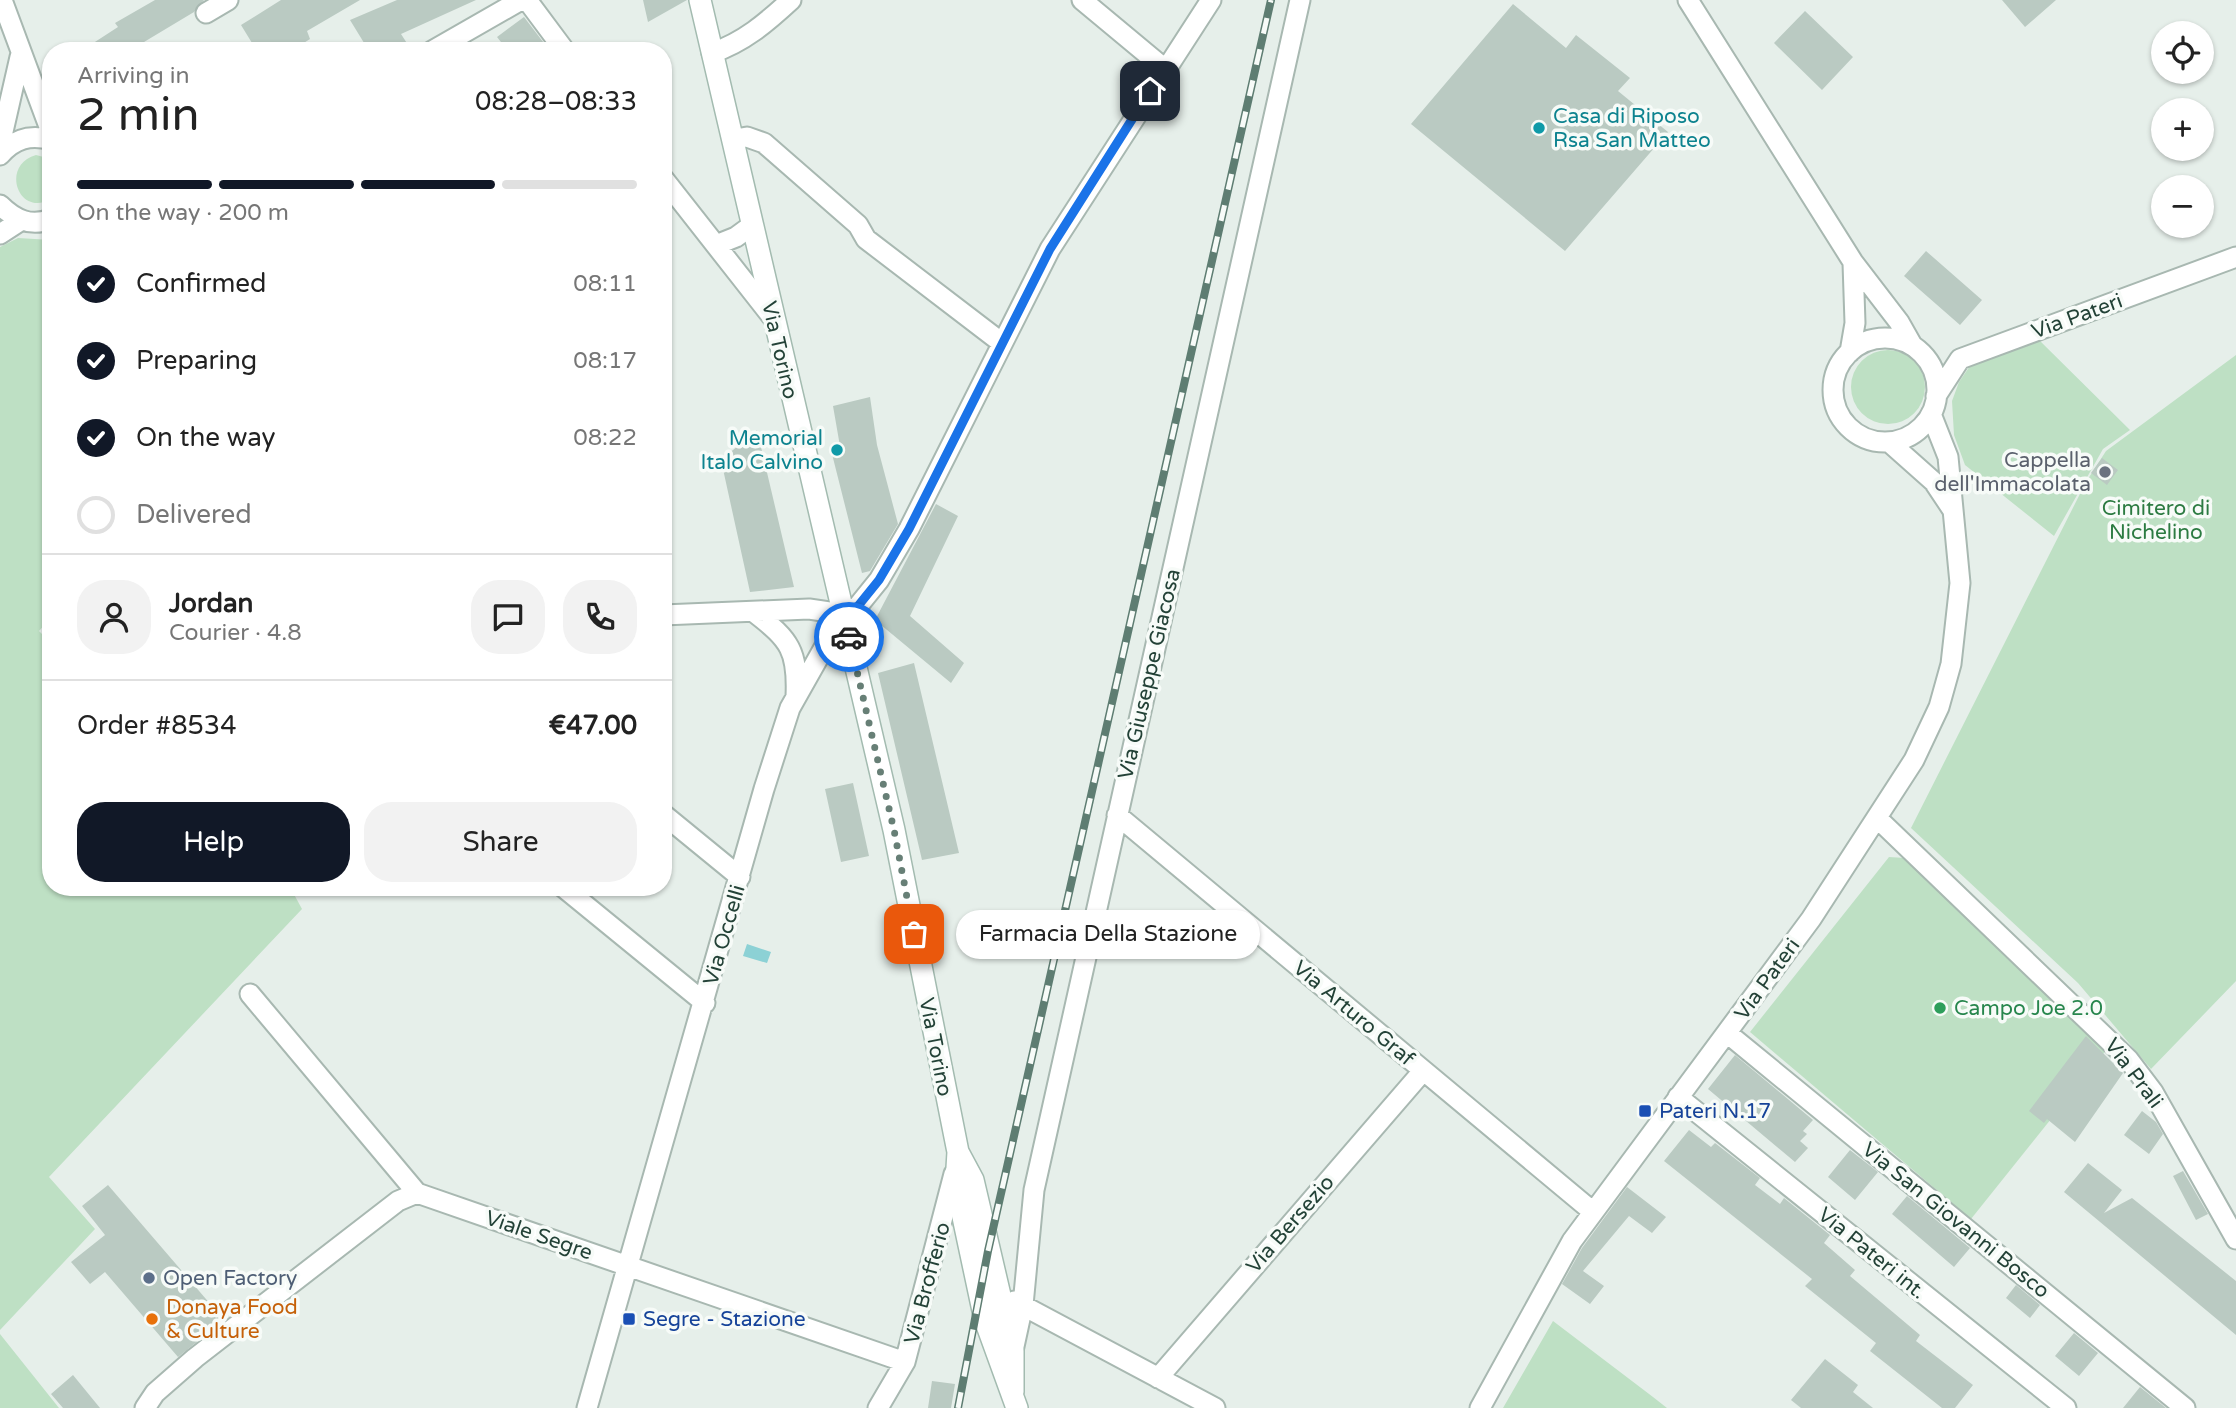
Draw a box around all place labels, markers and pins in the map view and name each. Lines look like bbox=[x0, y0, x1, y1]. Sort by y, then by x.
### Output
pin bbox=[1120, 61, 1180, 121]
place label: Casa di Riposo Rsa San Matteo bbox=[1553, 104, 1711, 153]
marker: Casa di Riposo Rsa San Matteo bbox=[1531, 120, 1547, 136]
place label: Memorial Italo Calvino bbox=[700, 426, 823, 475]
marker: Memorial Italo Calvino bbox=[829, 442, 845, 458]
place label: Cappella dell'Immacolata bbox=[1934, 448, 2091, 497]
marker: Cappella dell'Immacolata bbox=[2097, 464, 2113, 480]
pin bbox=[884, 904, 944, 964]
callout: Farmacia Della Stazione bbox=[956, 909, 1260, 958]
place label: Campo Joe 2.0 bbox=[1954, 996, 2103, 1021]
marker: Campo Joe 2.0 bbox=[1932, 1000, 1948, 1016]
place label: Pateri N.17 bbox=[1659, 1099, 1771, 1124]
marker: Pateri N.17 bbox=[1637, 1103, 1653, 1119]
place label: Open Factory bbox=[163, 1266, 297, 1291]
marker: Open Factory bbox=[141, 1270, 157, 1286]
place label: Donaya Food & Culture bbox=[166, 1295, 298, 1344]
place label: Segre - Stazione bbox=[643, 1307, 806, 1332]
marker: Donaya Food & Culture bbox=[144, 1311, 160, 1327]
marker: Segre - Stazione bbox=[621, 1311, 637, 1327]

